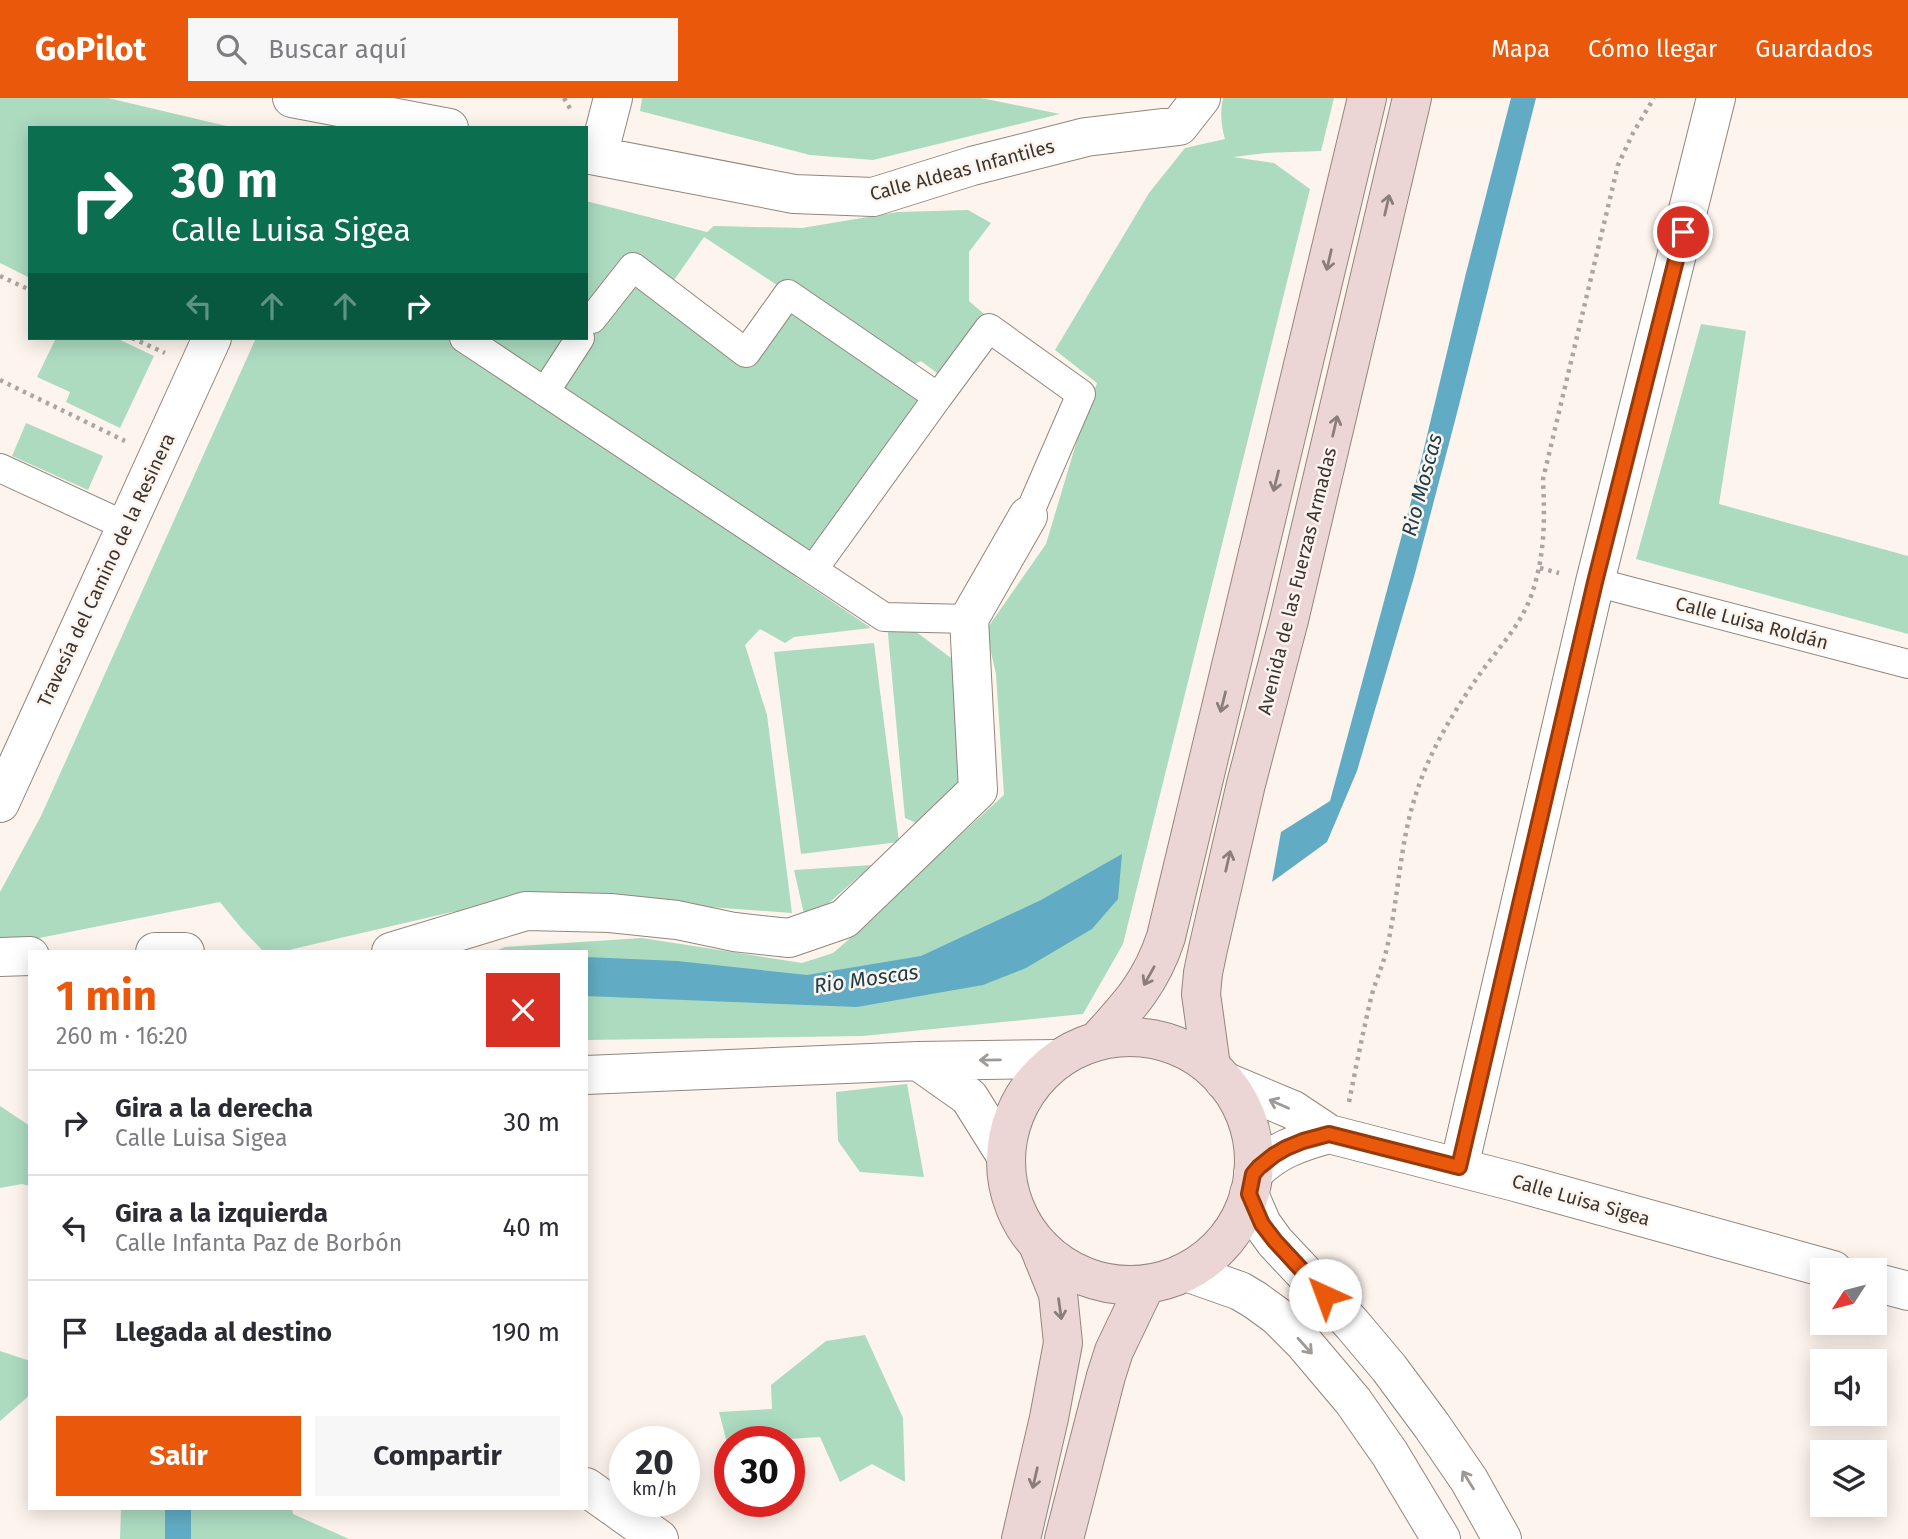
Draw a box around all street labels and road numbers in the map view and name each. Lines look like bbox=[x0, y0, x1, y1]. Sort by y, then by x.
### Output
street label: Calle Aldeas Infantiles bbox=[867, 134, 1057, 206]
street label: Travesía del Camino de la Resinera bbox=[32, 430, 180, 710]
street label: Avenida de las Fuerzas Armadas bbox=[1253, 445, 1341, 717]
street label: Calle Luisa Roldán bbox=[1673, 592, 1831, 654]
street label: Calle Luisa Sigea bbox=[1509, 1169, 1653, 1231]

